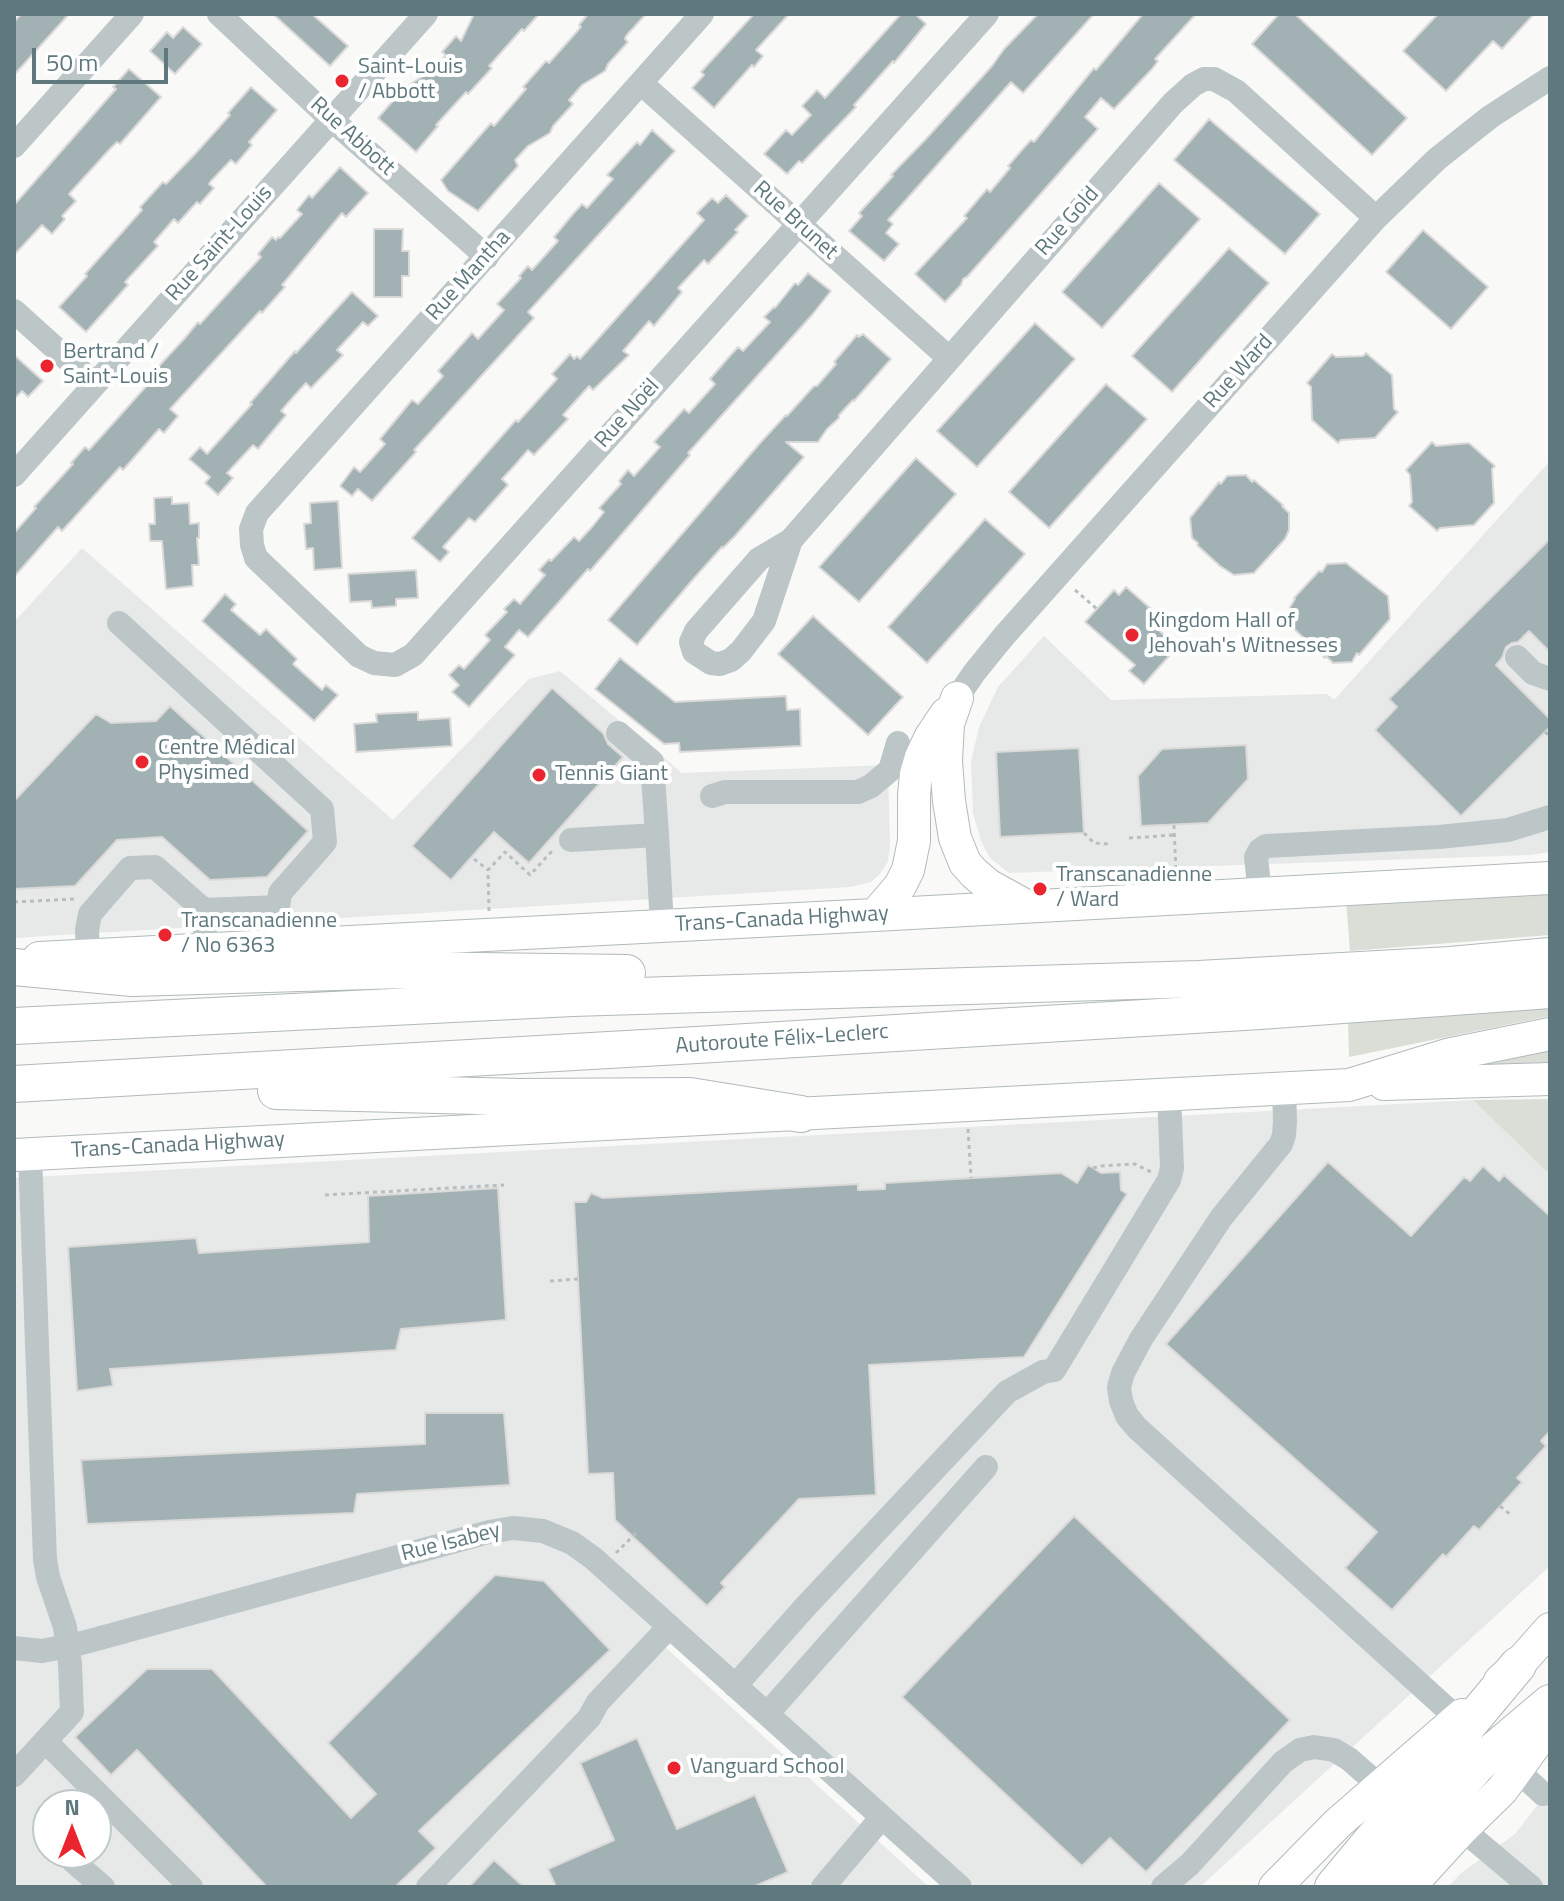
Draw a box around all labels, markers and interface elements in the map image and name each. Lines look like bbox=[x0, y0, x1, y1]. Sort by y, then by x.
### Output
scale bar bbox=[36, 32, 172, 82]
text: 50 m bbox=[46, 44, 98, 80]
place label: Saint-Louis / Abbott bbox=[358, 55, 463, 106]
marker: Saint-Louis / Abbott bbox=[333, 72, 351, 90]
street label: Rue Abbott bbox=[304, 92, 400, 182]
street label: Rue Brunet bbox=[747, 176, 843, 266]
street label: Rue Saint-Louis bbox=[161, 181, 279, 307]
street label: Rue Gold bbox=[1031, 182, 1105, 262]
street label: Rue Mantha bbox=[421, 225, 517, 327]
street label: Rue Ward bbox=[1199, 330, 1279, 414]
place label: Bertrand / Saint-Louis bbox=[63, 340, 168, 392]
marker: Bertrand / Saint-Louis bbox=[38, 357, 56, 375]
street label: Rue Noël bbox=[590, 374, 666, 454]
place label: Kingdom Hall of Jehovah's Witnesses bbox=[1148, 609, 1338, 660]
marker: Kingdom Hall of Jehovah's Witnesses bbox=[1123, 626, 1141, 644]
place label: Centre Médical Physimed bbox=[158, 736, 295, 788]
marker: Centre Médical Physimed bbox=[133, 753, 151, 771]
place label: Tennis Giant bbox=[555, 762, 668, 788]
marker: Tennis Giant bbox=[530, 766, 548, 784]
place label: Transcanadienne / Ward bbox=[1056, 863, 1212, 914]
marker: Transcanadienne / Ward bbox=[1031, 880, 1049, 898]
street label: Trans-Canada Highway bbox=[674, 901, 890, 939]
place label: Transcanadienne / No 6363 bbox=[181, 909, 337, 960]
marker: Transcanadienne / No 6363 bbox=[156, 926, 174, 944]
street label: Autoroute Félix-Leclerc bbox=[674, 1019, 890, 1061]
street label: Trans-Canada Highway bbox=[70, 1127, 286, 1165]
street label: Rue Isabey bbox=[399, 1518, 503, 1568]
place label: Vanguard School bbox=[690, 1755, 845, 1781]
marker: Vanguard School bbox=[665, 1759, 683, 1777]
north arrow bbox=[32, 1789, 112, 1869]
text: N bbox=[64, 1790, 80, 1824]

